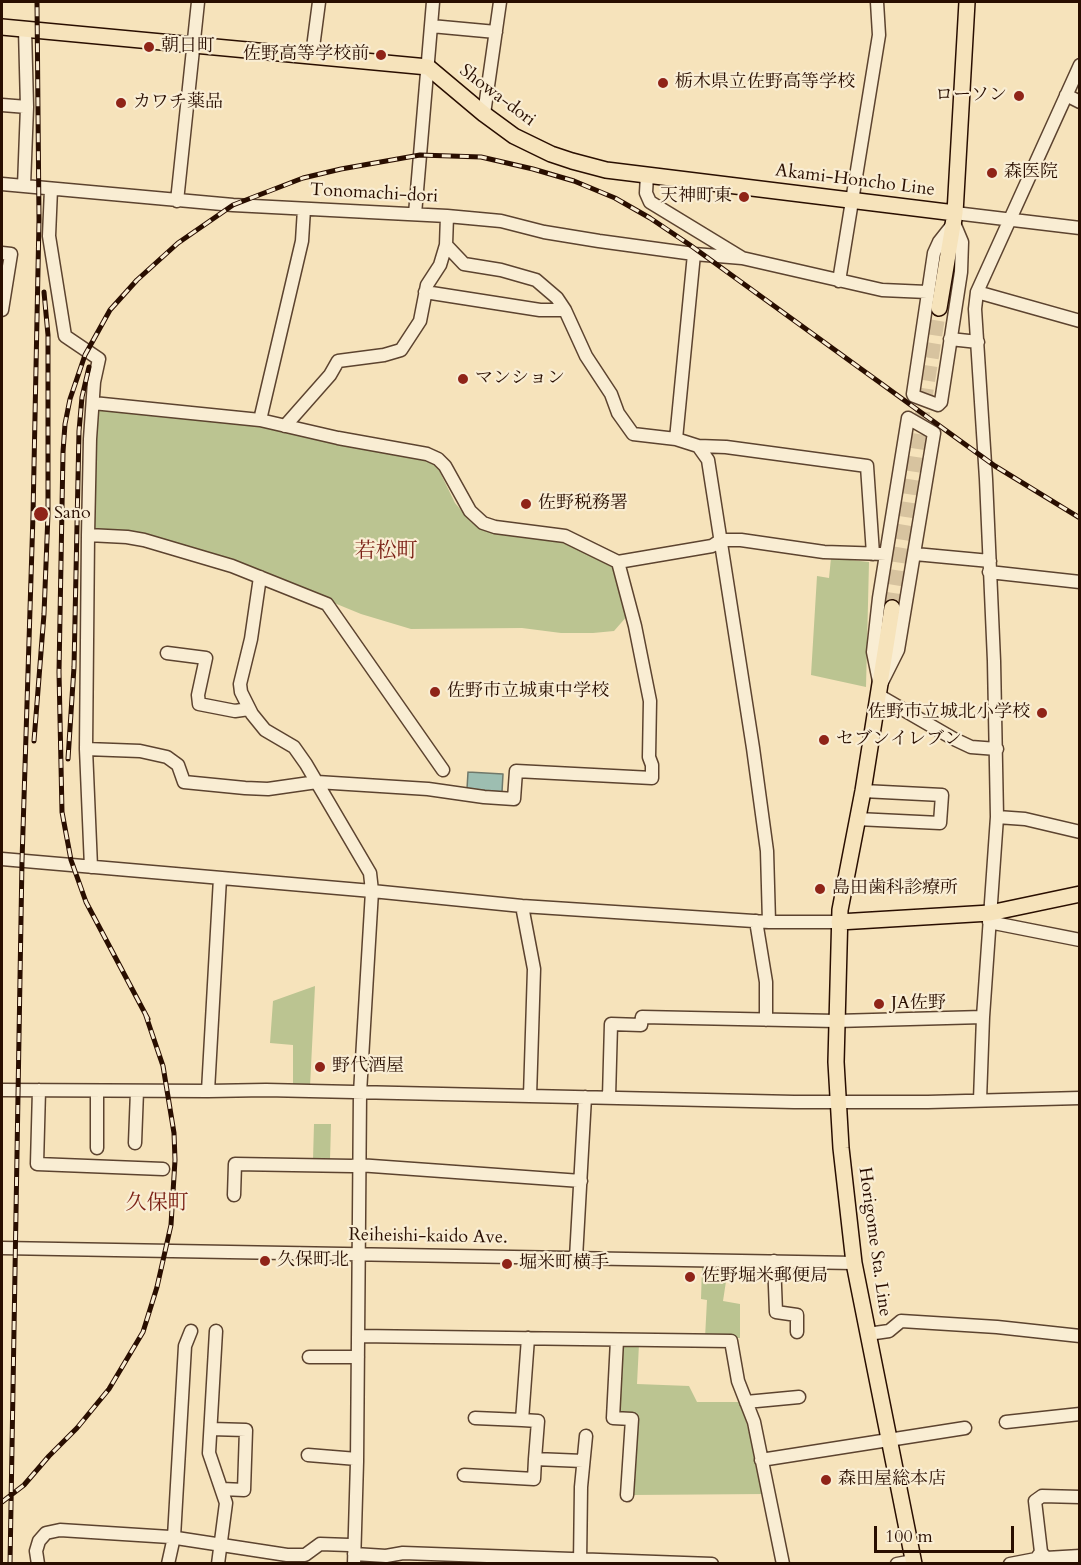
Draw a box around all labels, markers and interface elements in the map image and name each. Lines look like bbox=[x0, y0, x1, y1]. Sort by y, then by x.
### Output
place label: 朝日町 bbox=[161, 36, 215, 58]
marker: 朝日町 bbox=[142, 40, 156, 54]
place label: 佐野高等学校前 bbox=[243, 44, 369, 66]
marker: 佐野高等学校前 bbox=[374, 48, 388, 62]
street label: Showa-dori bbox=[455, 60, 539, 132]
place label: 栃木県立佐野高等学校 bbox=[675, 72, 855, 94]
marker: 栃木県立佐野高等学校 bbox=[656, 76, 670, 90]
place label: ローソン bbox=[935, 85, 1007, 107]
marker: ローソン bbox=[1012, 89, 1026, 103]
place label: カワチ薬品 bbox=[133, 92, 223, 114]
marker: カワチ薬品 bbox=[114, 96, 128, 110]
street label: Akami-Honcho Line bbox=[774, 160, 936, 202]
place label: 森医院 bbox=[1004, 162, 1058, 184]
marker: 森医院 bbox=[985, 166, 999, 180]
street label: Tonomachi-dori bbox=[310, 180, 438, 208]
place label: 天神町東 bbox=[660, 186, 732, 208]
marker: 天神町東 bbox=[737, 190, 751, 204]
place label: マンション bbox=[475, 368, 565, 390]
marker: マンション bbox=[456, 372, 470, 386]
place label: 佐野税務署 bbox=[538, 493, 628, 515]
marker: 佐野税務署 bbox=[519, 497, 533, 511]
place label: Sano bbox=[54, 503, 91, 525]
marker: Sano bbox=[32, 505, 50, 523]
district label: 若松町 bbox=[355, 539, 417, 565]
place label: 佐野市立城東中学校 bbox=[447, 681, 609, 703]
marker: 佐野市立城東中学校 bbox=[428, 685, 442, 699]
place label: 佐野市立城北小学校 bbox=[868, 702, 1030, 724]
marker: 佐野市立城北小学校 bbox=[1035, 706, 1049, 720]
place label: セブンイレブン bbox=[836, 729, 962, 751]
marker: セブンイレブン bbox=[817, 733, 831, 747]
place label: 島田歯科診療所 bbox=[832, 878, 958, 900]
marker: 島田歯科診療所 bbox=[813, 882, 827, 896]
place label: JA佐野 bbox=[891, 993, 946, 1015]
marker: JA佐野 bbox=[872, 997, 886, 1011]
place label: 野代酒屋 bbox=[332, 1056, 404, 1078]
marker: 野代酒屋 bbox=[313, 1060, 327, 1074]
street label: Horigome Sta. Line bbox=[853, 1166, 895, 1318]
district label: 久保町 bbox=[126, 1191, 188, 1217]
street label: Reiheishi-kaido Ave. bbox=[348, 1225, 508, 1249]
place label: 久保町北 bbox=[277, 1250, 349, 1272]
place label: 堀米町横手 bbox=[519, 1253, 609, 1275]
marker: 久保町北 bbox=[258, 1254, 272, 1268]
marker: 堀米町横手 bbox=[500, 1257, 514, 1271]
place label: 佐野堀米郵便局 bbox=[702, 1266, 828, 1288]
marker: 佐野堀米郵便局 bbox=[683, 1270, 697, 1284]
place label: 森田屋総本店 bbox=[838, 1469, 946, 1491]
marker: 森田屋総本店 bbox=[819, 1473, 833, 1487]
scale bar bbox=[877, 1514, 1016, 1552]
text: 100 m bbox=[885, 1524, 933, 1549]

